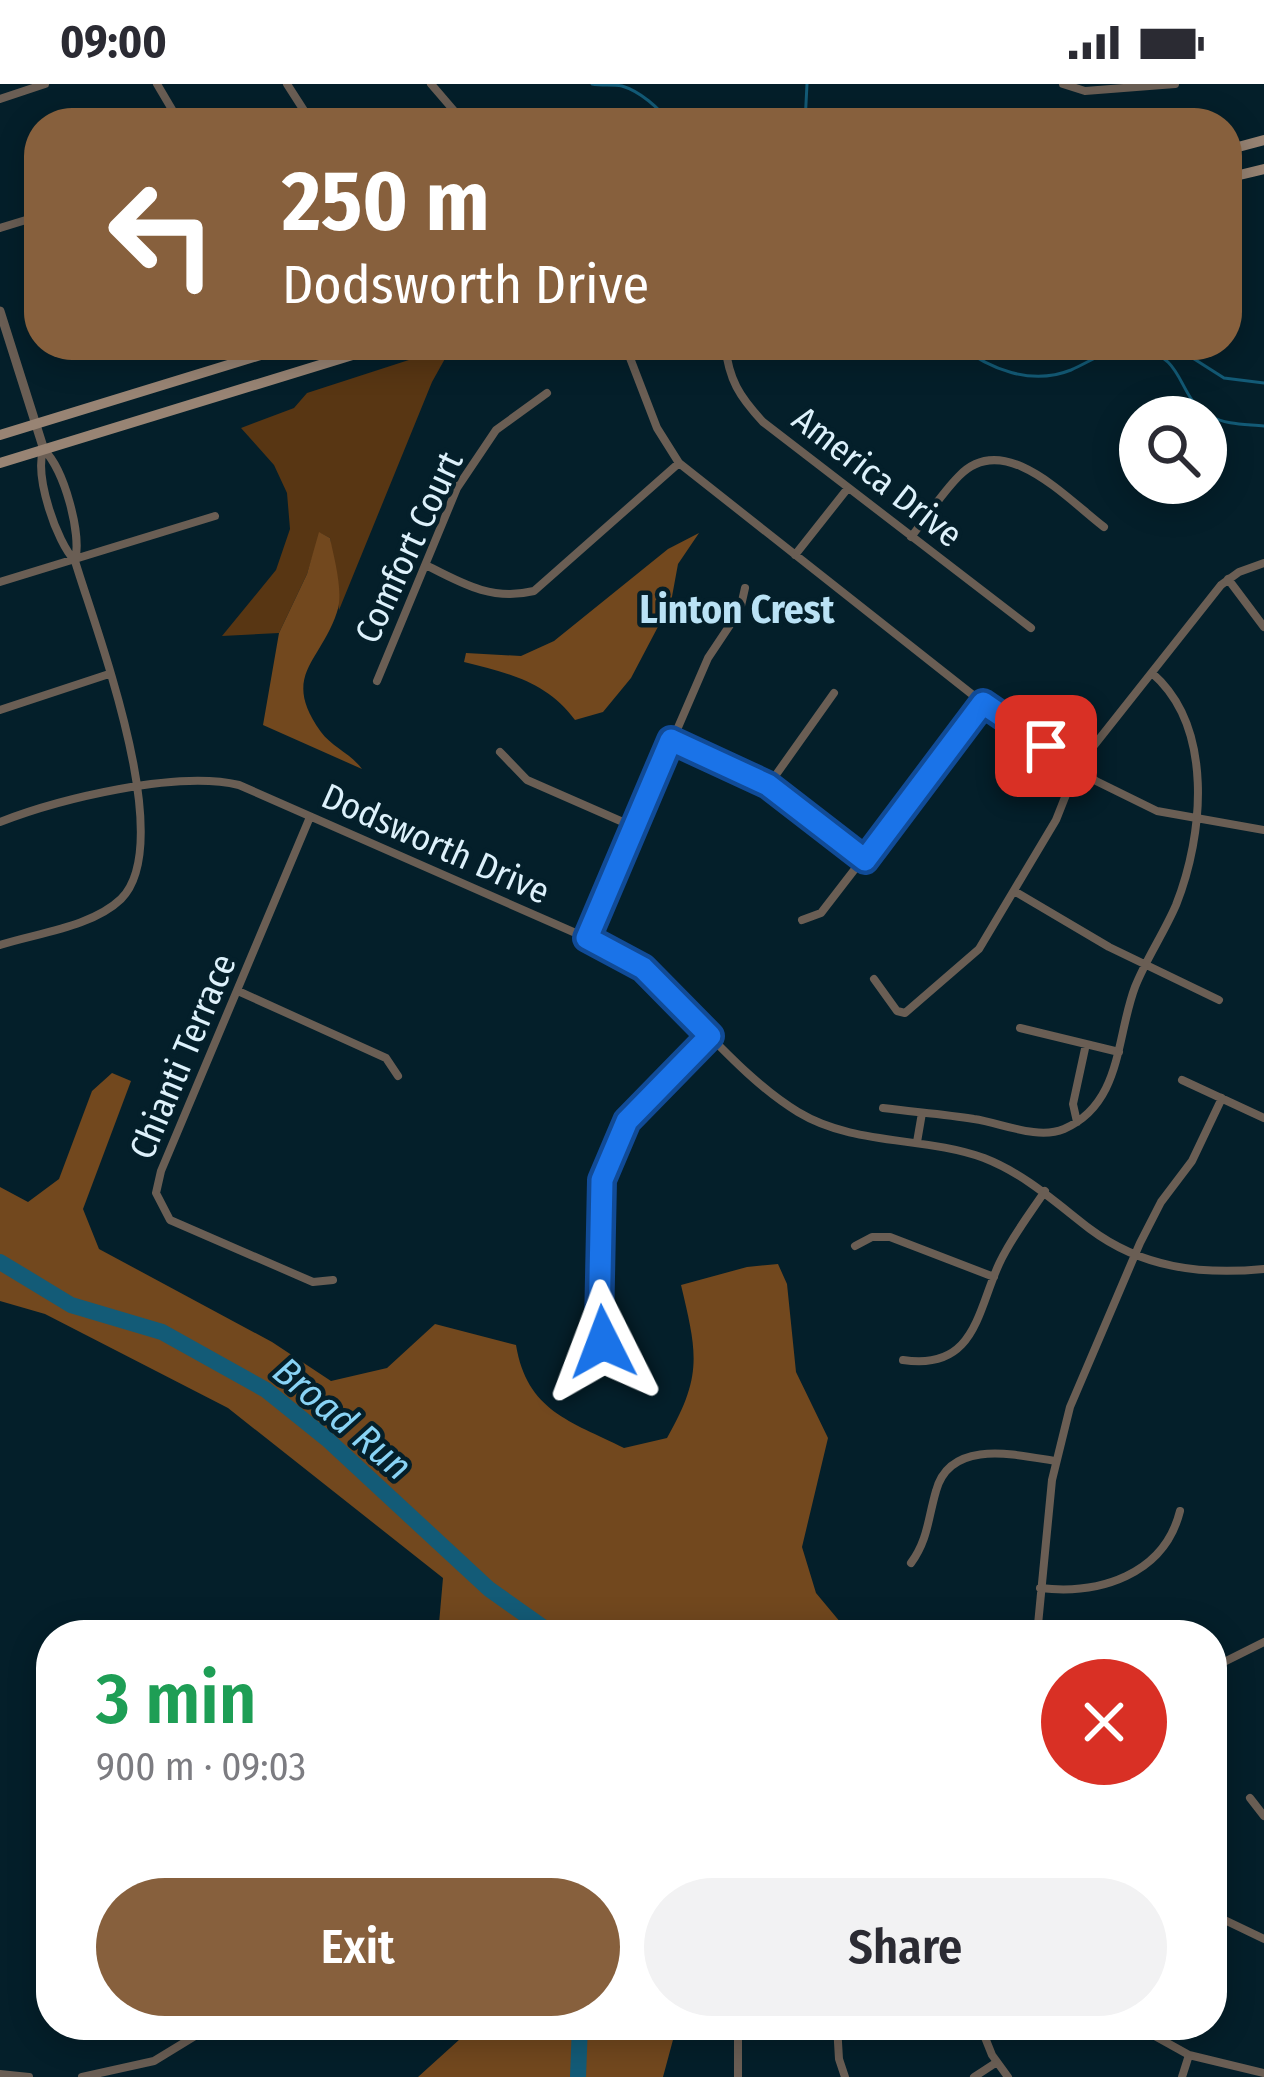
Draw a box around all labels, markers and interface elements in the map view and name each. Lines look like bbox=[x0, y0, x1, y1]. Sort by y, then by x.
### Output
text: 09:00 bbox=[60, 15, 167, 69]
text: 250 m bbox=[282, 151, 490, 252]
icon: left bbox=[84, 156, 240, 312]
text: Dodsworth Drive bbox=[282, 253, 649, 317]
map controls bbox=[1119, 396, 1227, 504]
button: search bbox=[1119, 396, 1227, 504]
street label: America Drive bbox=[784, 397, 971, 557]
street label: Comfort Court bbox=[345, 444, 473, 650]
district label: Linton Crest bbox=[640, 587, 836, 633]
pin bbox=[995, 695, 1097, 797]
icon: arrive bbox=[1013, 713, 1079, 779]
street label: Dodsworth Drive bbox=[315, 774, 556, 914]
street label: Chianti Terrace bbox=[120, 947, 246, 1166]
position arrow bbox=[540, 1279, 666, 1405]
water label: Broad Run bbox=[264, 1348, 421, 1490]
text: 3 min bbox=[96, 1656, 257, 1742]
button: close bbox=[1041, 1659, 1167, 1785]
text: 900 m · 09:03 bbox=[96, 1744, 306, 1790]
button: Exit bbox=[96, 1878, 620, 2016]
button: Share bbox=[644, 1878, 1167, 2016]

